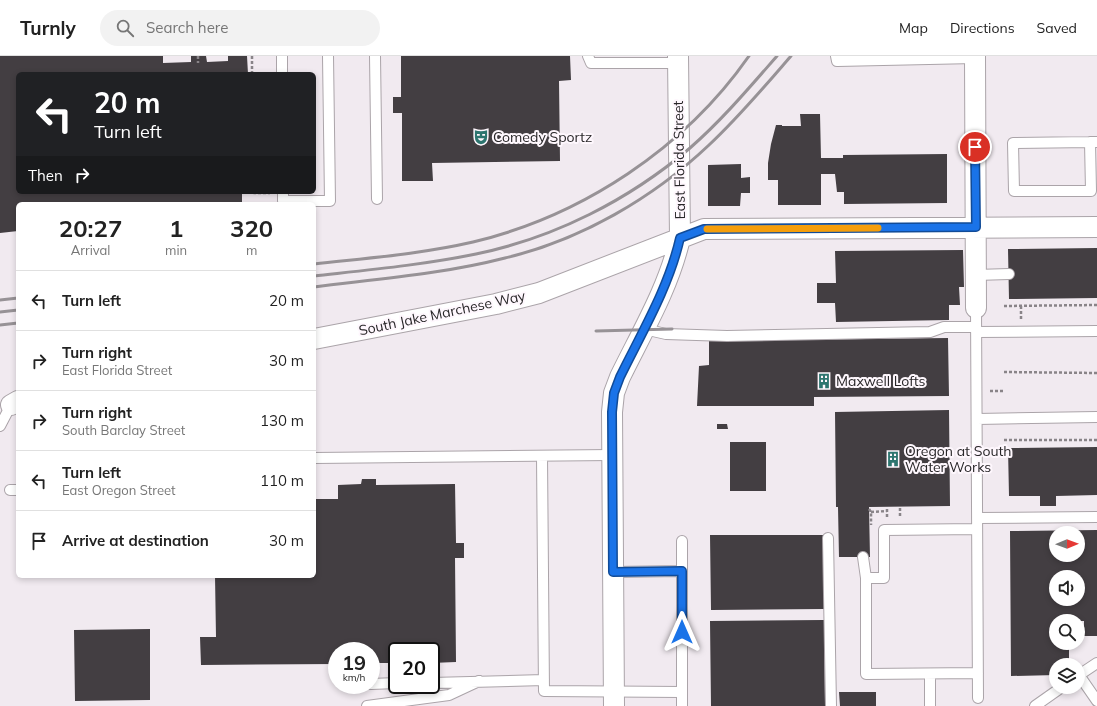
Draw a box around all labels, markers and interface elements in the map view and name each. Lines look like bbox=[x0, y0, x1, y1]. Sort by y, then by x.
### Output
search box bbox=[100, 10, 380, 46]
text: Turnly bbox=[20, 16, 76, 40]
icon: search bbox=[114, 17, 136, 39]
text: Search here bbox=[146, 18, 228, 37]
text: Map bbox=[899, 19, 928, 37]
text: Directions bbox=[950, 19, 1015, 37]
text: Saved bbox=[1037, 19, 1077, 37]
text: 20 m bbox=[94, 85, 160, 120]
icon: left bbox=[28, 88, 80, 140]
street label: East Florida Street bbox=[669, 100, 689, 220]
text: Turn left bbox=[94, 120, 162, 143]
theatre icon: Comedy Sportz bbox=[472, 128, 490, 146]
place label: Comedy Sportz bbox=[493, 128, 592, 146]
pin bbox=[958, 130, 992, 164]
icon: arrive bbox=[964, 136, 986, 158]
icon: right bbox=[71, 164, 93, 186]
text: Then bbox=[28, 166, 63, 185]
text: 20:27 bbox=[59, 213, 122, 243]
text: 1 bbox=[169, 213, 183, 243]
text: 320 bbox=[230, 213, 273, 243]
text: Arrival bbox=[71, 242, 110, 258]
text: min bbox=[165, 242, 187, 258]
text: m bbox=[246, 242, 257, 258]
street label: South Jake Marchese Way bbox=[357, 286, 527, 339]
icon: left bbox=[28, 290, 50, 312]
text: Turn left bbox=[62, 291, 121, 310]
text: 20 m bbox=[269, 291, 304, 310]
text: Turn right bbox=[62, 343, 132, 362]
icon: right bbox=[28, 350, 50, 372]
text: 30 m bbox=[269, 351, 304, 370]
text: East Florida Street bbox=[62, 362, 172, 378]
building icon: Maxwell Lofts bbox=[815, 372, 833, 390]
place label: Maxwell Lofts bbox=[836, 372, 926, 390]
text: Turn right bbox=[62, 403, 132, 422]
icon: right bbox=[28, 410, 50, 432]
text: 130 m bbox=[260, 411, 304, 430]
text: South Barclay Street bbox=[62, 422, 185, 438]
place label: Oregon at South Water Works bbox=[905, 442, 1012, 476]
building icon: Oregon at South Water Works bbox=[884, 450, 902, 468]
text: Turn left bbox=[62, 463, 121, 482]
icon: left bbox=[28, 470, 50, 492]
text: 110 m bbox=[260, 471, 304, 490]
text: East Oregon Street bbox=[62, 482, 176, 498]
north arrow bbox=[1049, 526, 1085, 562]
map controls bbox=[1049, 526, 1085, 694]
icon: arrive bbox=[28, 530, 50, 552]
text: Arrive at destination bbox=[62, 531, 209, 550]
text: 30 m bbox=[269, 531, 304, 550]
button: sound bbox=[1049, 570, 1085, 606]
position arrow bbox=[661, 611, 703, 653]
button: search bbox=[1049, 614, 1085, 650]
speed limit sign: 20 bbox=[388, 642, 440, 694]
text: 19 bbox=[342, 650, 366, 675]
button: layers bbox=[1049, 658, 1085, 694]
text: km/h bbox=[343, 671, 365, 684]

